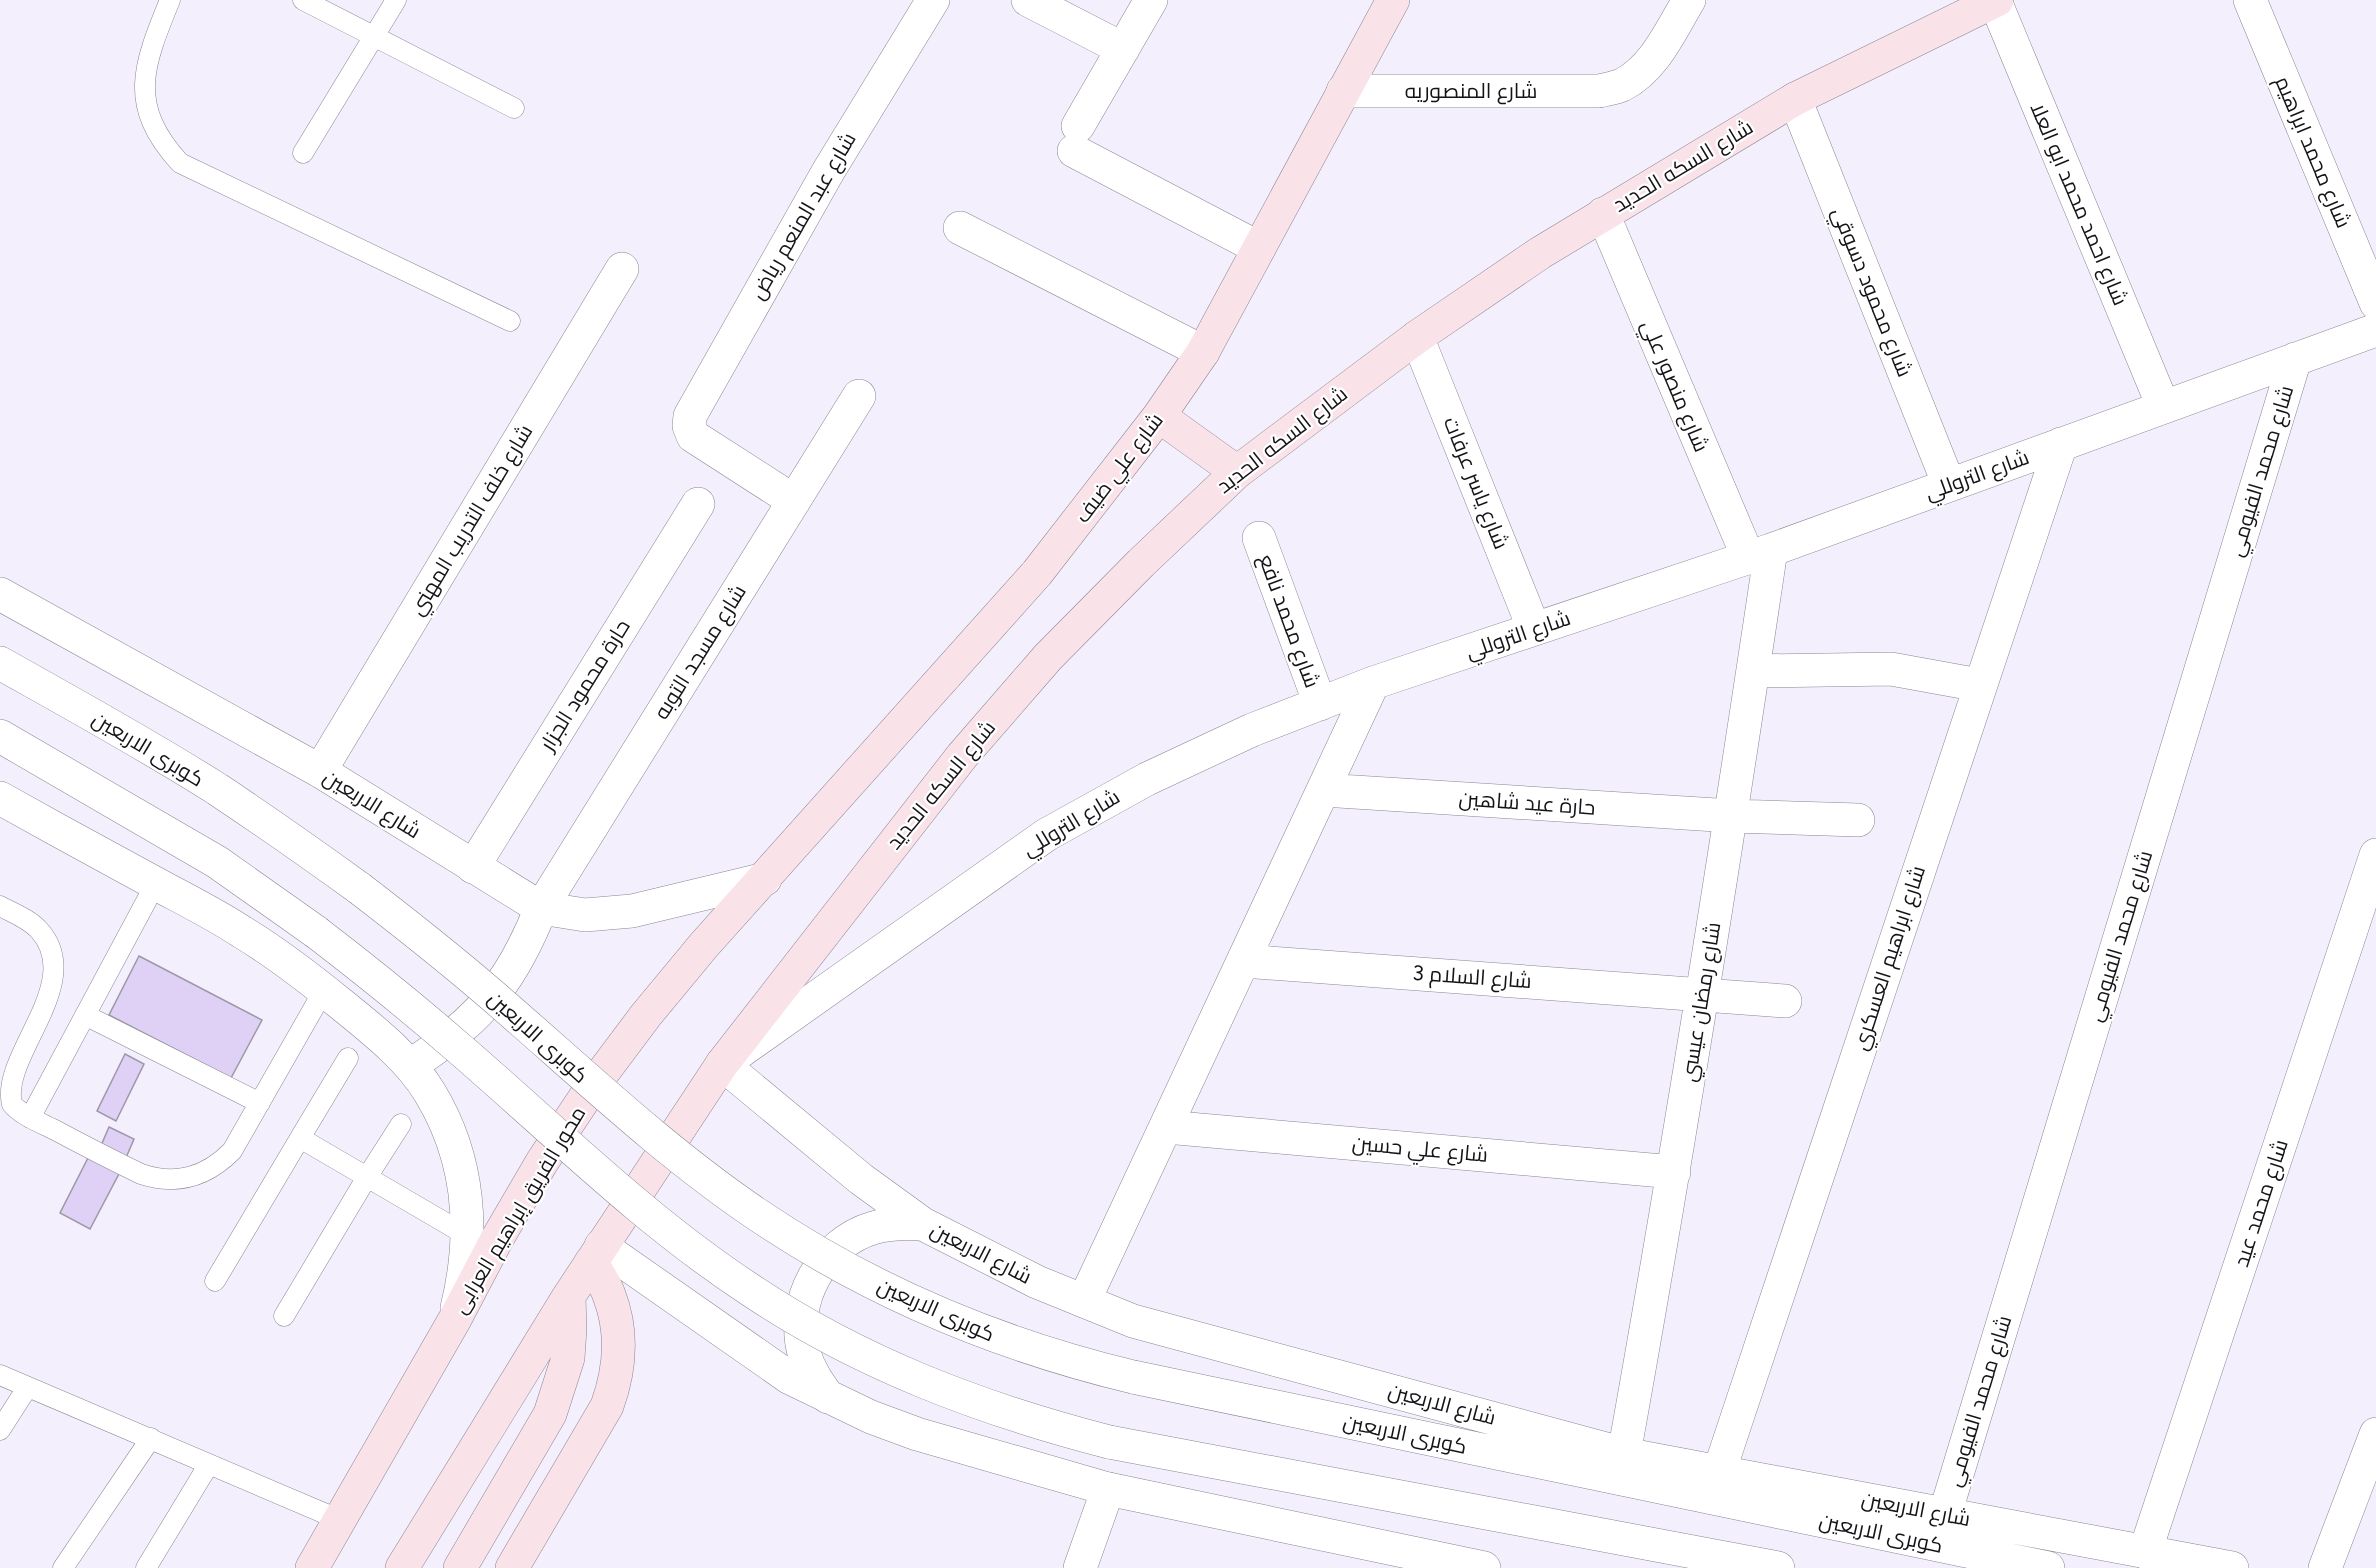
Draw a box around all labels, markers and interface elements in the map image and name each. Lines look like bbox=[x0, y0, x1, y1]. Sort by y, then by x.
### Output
street label: شارع محمد ابراهيم bbox=[2268, 72, 2357, 232]
street label: شارع المنصوريه bbox=[1405, 78, 1537, 105]
street label: شارع احمد محمد ابو العلا bbox=[2024, 99, 2134, 310]
street label: شارع السكه الحديد bbox=[1608, 114, 1758, 219]
street label: شارع عبد المنعم رياض bbox=[744, 128, 862, 305]
street label: شارع محمود دسوقي bbox=[1823, 203, 1918, 382]
street label: شارع منصور علي bbox=[1633, 316, 1714, 457]
street label: شارع السكه الحديد bbox=[1211, 381, 1353, 500]
street label: شارع محمد الفيومي bbox=[2223, 382, 2302, 561]
street label: شارع علي ضيف bbox=[1069, 408, 1171, 530]
street label: شارع ياسر عرفات bbox=[1437, 413, 1514, 553]
street label: شارع خلف التدريب المهني bbox=[404, 420, 541, 622]
street label: شارع التروللي bbox=[1921, 444, 2034, 509]
street label: شارع محمد نافع bbox=[1252, 551, 1325, 692]
street label: شارع مسجد التوبه bbox=[648, 580, 753, 725]
street label: شارع التروللي bbox=[1462, 605, 1575, 668]
street label: حارة محمود الجزار bbox=[534, 614, 635, 756]
street label: كوبرى الاربعين bbox=[87, 705, 209, 793]
street label: شارع السكه الحديد bbox=[881, 715, 1002, 855]
street label: شارع الاربعين bbox=[318, 764, 426, 845]
street label: شارع التروللي bbox=[1018, 784, 1126, 865]
street label: حارة عيد شاهين bbox=[1458, 785, 1596, 821]
street label: شارع محمد الفيومي bbox=[2082, 847, 2161, 1026]
street label: شارع ابراهيم العسكري bbox=[1847, 862, 1934, 1055]
street label: شارع رمضان عيسي bbox=[1676, 920, 1728, 1084]
street label: شارع السلام 3 bbox=[1412, 960, 1532, 995]
street label: كوبرى الاربعين bbox=[483, 985, 593, 1089]
street label: محور الفريق إبراهيم العرابى bbox=[447, 1102, 592, 1319]
street label: شارع علي حسين bbox=[1351, 1130, 1489, 1171]
street label: شارع محمد عيد bbox=[2228, 1136, 2295, 1270]
street label: شارع الاربعين bbox=[925, 1216, 1036, 1291]
street label: كوبرى الاربعين bbox=[873, 1273, 999, 1347]
street label: شارع محمد الفيومي bbox=[1941, 1312, 2020, 1491]
street label: شارع الاربعين bbox=[1385, 1377, 1499, 1432]
street label: كوبرى الاربعين bbox=[1341, 1408, 1469, 1460]
street label: شارع الاربعين bbox=[1859, 1486, 1973, 1533]
street label: كوبرى الاربعين bbox=[1817, 1507, 1945, 1559]

